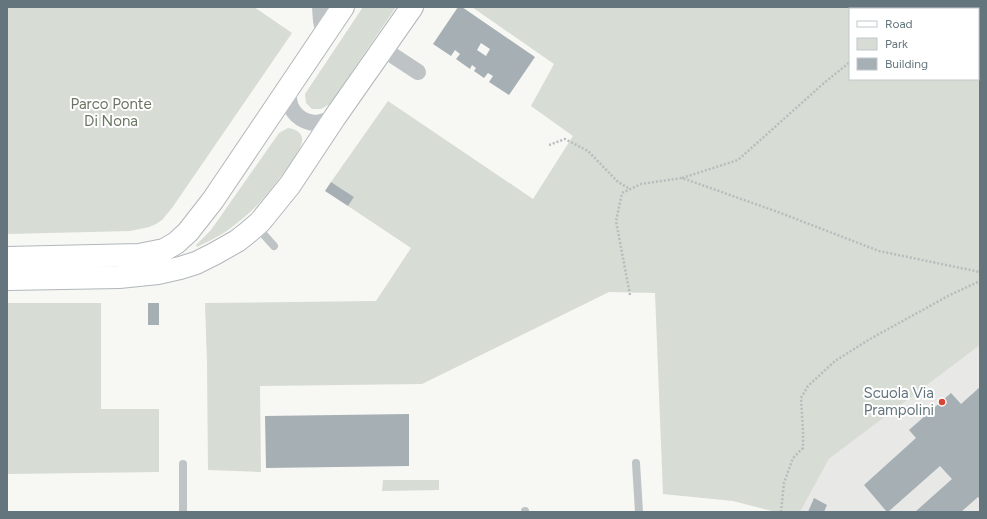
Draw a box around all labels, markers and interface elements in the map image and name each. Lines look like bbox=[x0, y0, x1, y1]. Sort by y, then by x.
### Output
legend bbox=[849, 8, 979, 80]
text: Road bbox=[885, 17, 913, 31]
text: Park bbox=[885, 37, 908, 51]
text: Building bbox=[885, 57, 928, 71]
park label: Parco Ponte Di Nona bbox=[70, 95, 152, 130]
place label: Scuola Via Prampolini bbox=[863, 384, 934, 419]
marker: Scuola Via Prampolini bbox=[937, 397, 947, 407]

